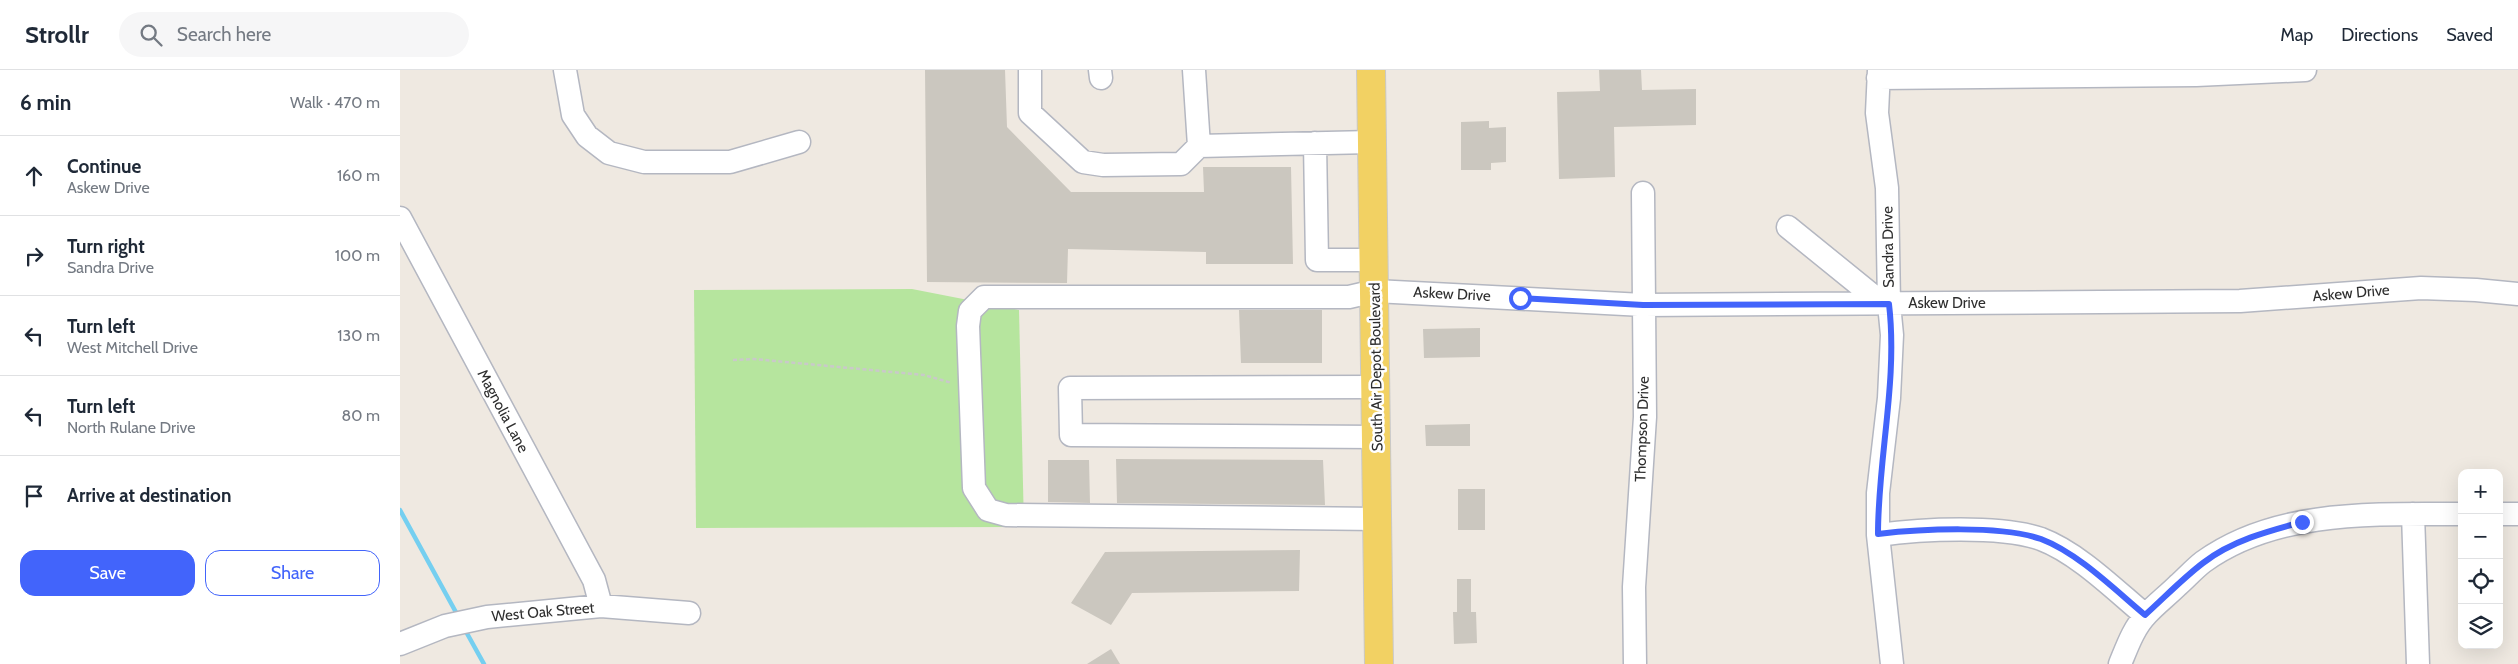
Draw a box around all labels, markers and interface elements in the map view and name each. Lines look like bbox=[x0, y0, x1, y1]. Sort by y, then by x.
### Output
search box bbox=[119, 12, 469, 57]
text: Strollr bbox=[25, 20, 89, 49]
icon: search bbox=[137, 21, 165, 49]
text: Search here bbox=[177, 23, 271, 46]
text: Map bbox=[2280, 24, 2313, 46]
text: Directions bbox=[2341, 24, 2418, 46]
text: Saved bbox=[2446, 24, 2493, 46]
text: 6 min bbox=[20, 90, 71, 115]
text: Walk · 470 m bbox=[290, 93, 380, 112]
text: Continue bbox=[67, 155, 141, 178]
icon: ahead bbox=[20, 162, 48, 190]
text: 160 m bbox=[337, 166, 380, 185]
text: Askew Drive bbox=[67, 178, 150, 197]
street label: Sandra Drive bbox=[1878, 206, 1898, 288]
text: Turn right bbox=[67, 235, 145, 258]
icon: right bbox=[20, 242, 48, 270]
text: 100 m bbox=[335, 246, 380, 265]
text: Sandra Drive bbox=[67, 258, 154, 277]
street label: Askew Drive bbox=[2312, 281, 2391, 305]
street label: South Air Depot Boulevard bbox=[1366, 282, 1386, 452]
street label: Askew Drive bbox=[1413, 283, 1491, 305]
route start bbox=[1509, 287, 1532, 310]
street label: Askew Drive bbox=[1908, 294, 1986, 312]
text: Turn left bbox=[67, 315, 135, 338]
icon: left bbox=[20, 322, 48, 350]
text: 130 m bbox=[337, 326, 380, 345]
text: West Mitchell Drive bbox=[67, 338, 198, 357]
street label: Magnolia Lane bbox=[474, 366, 533, 456]
street label: Thompson Drive bbox=[1631, 376, 1653, 482]
text: Turn left bbox=[67, 395, 135, 418]
icon: left bbox=[20, 402, 48, 430]
text: 80 m bbox=[342, 406, 380, 425]
text: North Rulane Drive bbox=[67, 418, 195, 437]
map controls bbox=[2458, 469, 2503, 649]
button: + bbox=[2458, 469, 2503, 514]
icon: arrive bbox=[20, 482, 48, 510]
text: Arrive at destination bbox=[67, 484, 231, 507]
route end bbox=[2291, 511, 2314, 534]
button: − bbox=[2458, 514, 2503, 559]
button: Save bbox=[20, 550, 195, 596]
button: Share bbox=[205, 550, 380, 596]
button: locate bbox=[2458, 559, 2503, 604]
street label: West Oak Street bbox=[491, 599, 595, 625]
button: layers bbox=[2458, 604, 2503, 649]

